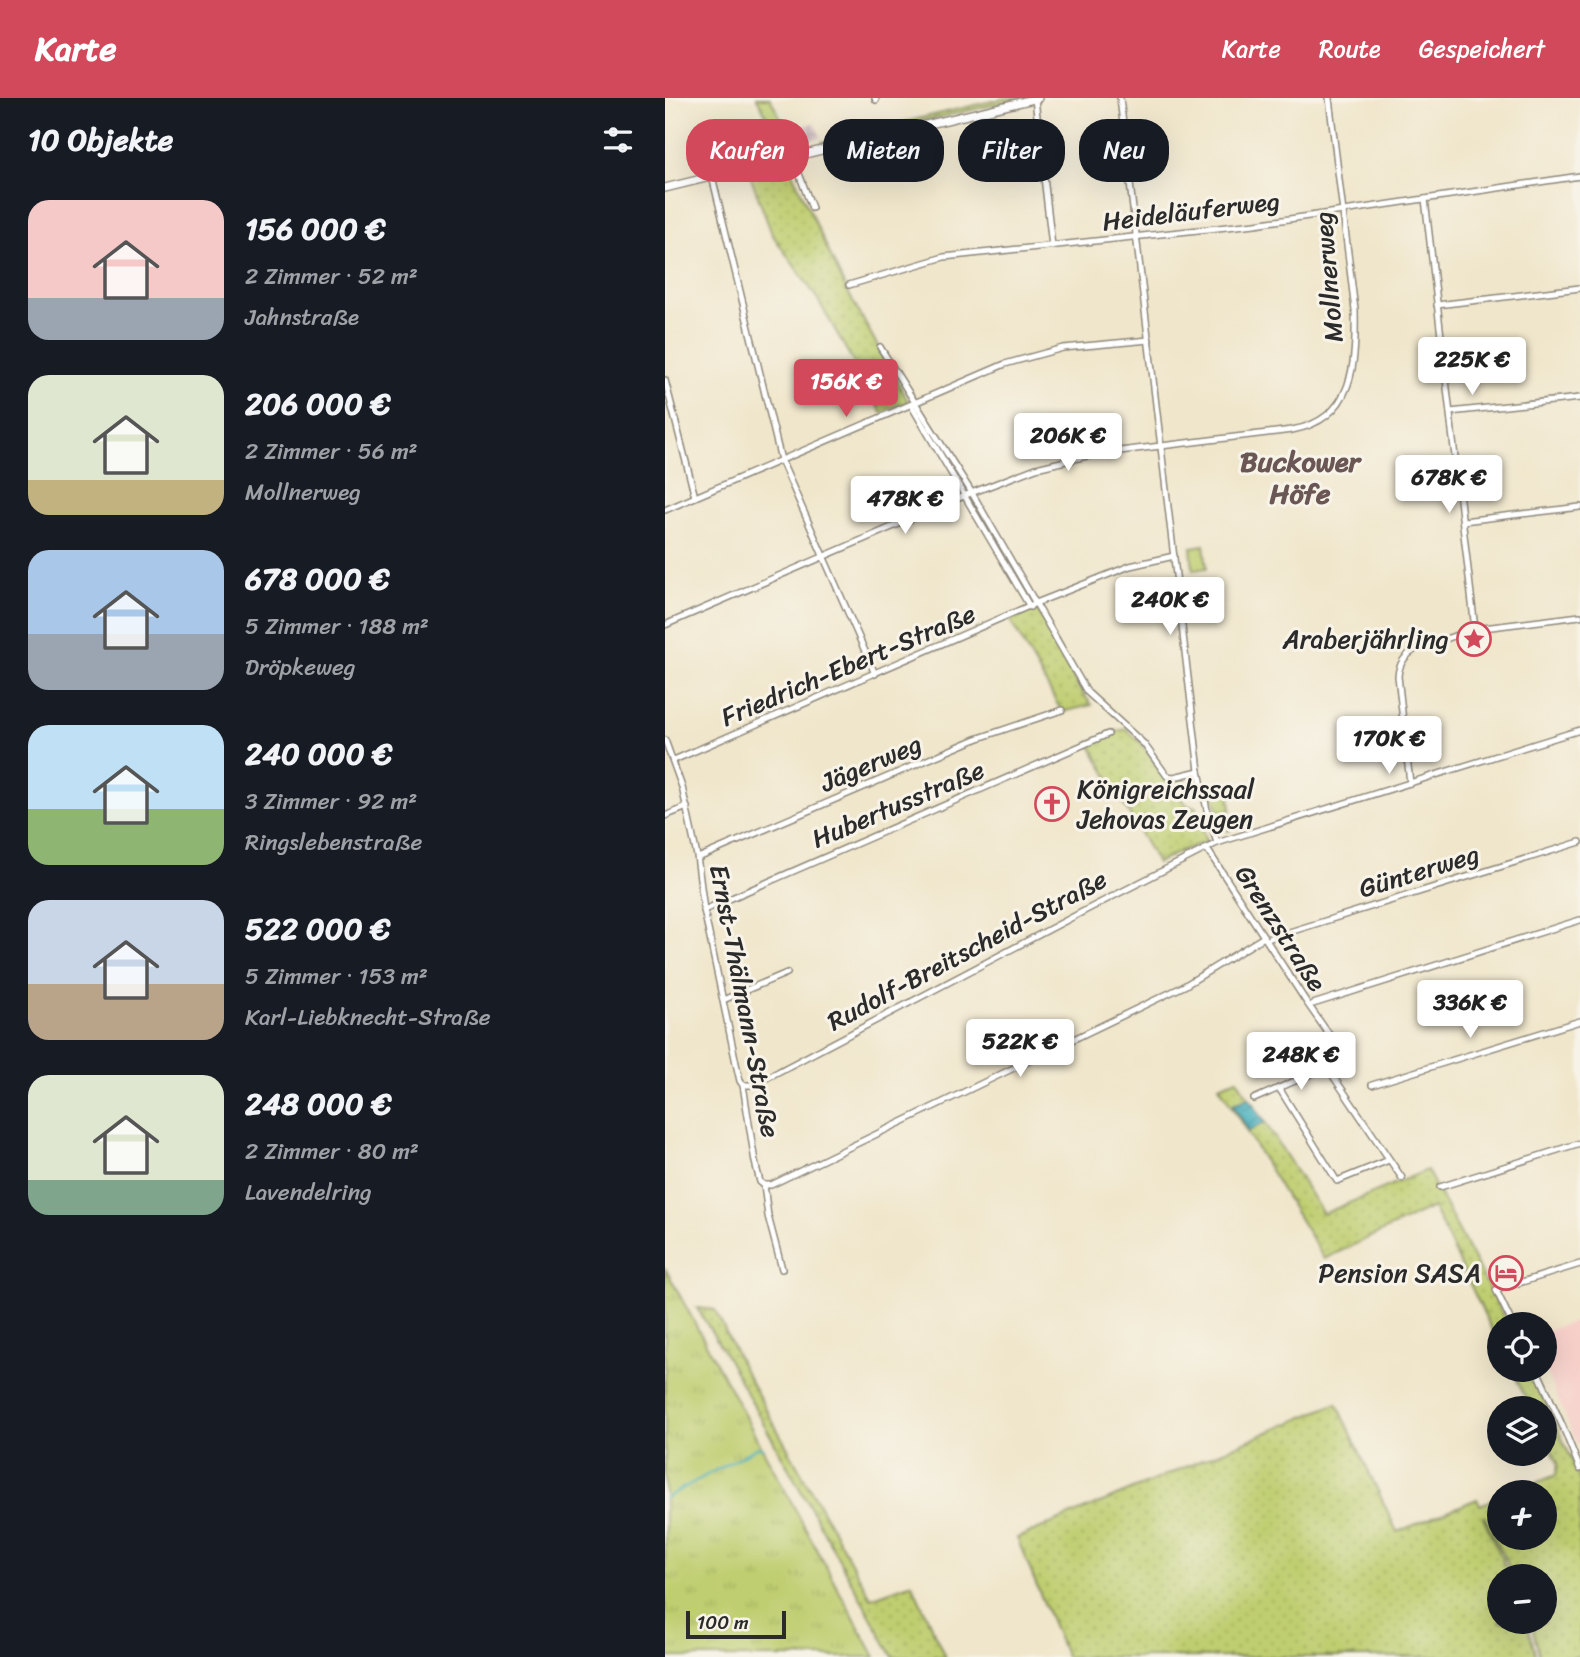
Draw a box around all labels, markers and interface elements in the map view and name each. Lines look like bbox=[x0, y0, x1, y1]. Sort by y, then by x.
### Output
text: Karte bbox=[35, 20, 117, 78]
text: Karte bbox=[1222, 28, 1281, 70]
text: Route bbox=[1319, 28, 1381, 70]
text: Gespeichert bbox=[1419, 28, 1545, 70]
text: 10 Objekte bbox=[28, 113, 173, 167]
chip: Kaufen bbox=[686, 119, 809, 182]
chip: Mieten bbox=[823, 119, 944, 182]
chip: Filter bbox=[958, 119, 1065, 182]
chip: Neu bbox=[1079, 119, 1169, 182]
icon: filters bbox=[599, 121, 637, 159]
street label: Heideläuferweg bbox=[1100, 177, 1282, 245]
text: 156 000 € bbox=[245, 202, 386, 256]
street label: Mollnerweg bbox=[1299, 210, 1357, 344]
icon: home bbox=[84, 228, 168, 312]
text: 2 Zimmer · 52 m² bbox=[245, 256, 418, 297]
text: Jahnstraße bbox=[245, 297, 359, 338]
pin: 225K € bbox=[1415, 338, 1529, 397]
text: 225K € bbox=[1434, 339, 1510, 380]
pin: 156K € bbox=[789, 360, 903, 419]
text: 156K € bbox=[810, 361, 882, 402]
text: 206 000 € bbox=[245, 377, 391, 431]
icon: home bbox=[84, 403, 168, 487]
pin: 206K € bbox=[1011, 414, 1125, 473]
text: 206K € bbox=[1030, 415, 1106, 456]
text: 2 Zimmer · 56 m² bbox=[245, 431, 418, 472]
district label: Buckower Höfe bbox=[1240, 437, 1363, 518]
pin: 678K € bbox=[1392, 456, 1506, 515]
text: 678K € bbox=[1411, 457, 1487, 498]
text: Mollnerweg bbox=[245, 472, 361, 513]
pin: 478K € bbox=[848, 476, 962, 536]
text: 478K € bbox=[867, 478, 943, 519]
text: 678 000 € bbox=[245, 552, 390, 606]
icon: home bbox=[84, 578, 168, 662]
pin: 240K € bbox=[1113, 578, 1227, 637]
text: 240K € bbox=[1131, 579, 1209, 620]
street label: Friedrich-Ebert-Straße bbox=[713, 590, 983, 740]
text: 5 Zimmer · 188 m² bbox=[245, 606, 429, 647]
place label: Araberjährling bbox=[1282, 616, 1449, 662]
place icon: Araberjährling bbox=[1455, 620, 1493, 658]
text: Dröpkeweg bbox=[245, 647, 355, 688]
pin: 170K € bbox=[1332, 716, 1446, 776]
text: 170K € bbox=[1353, 718, 1425, 759]
street label: Jägerweg bbox=[812, 721, 929, 805]
text: 240 000 € bbox=[245, 727, 392, 781]
street label: Hubertusstraße bbox=[804, 747, 992, 861]
icon: home bbox=[84, 753, 168, 837]
place label: Königreichssaal Jehovas Zeugen bbox=[1076, 766, 1255, 842]
text: 3 Zimmer · 92 m² bbox=[245, 781, 417, 822]
church icon: Königreichssaal Jehovas Zeugen bbox=[1033, 785, 1071, 823]
text: Ringslebenstraße bbox=[245, 822, 422, 863]
street label: Günterweg bbox=[1353, 831, 1485, 911]
street label: Grenzstraße bbox=[1222, 855, 1340, 1001]
street label: Rudolf-Breitscheid-Straße bbox=[819, 857, 1115, 1043]
street label: Ernst-Thälmann-Straße bbox=[696, 860, 794, 1142]
text: 522 000 € bbox=[245, 902, 390, 956]
icon: home bbox=[84, 928, 168, 1012]
text: 5 Zimmer · 153 m² bbox=[245, 956, 428, 997]
pin: 336K € bbox=[1413, 981, 1527, 1040]
text: 336K € bbox=[1433, 982, 1507, 1023]
text: Karl-Liebknecht-Straße bbox=[245, 997, 491, 1038]
pin: 522K € bbox=[963, 1020, 1077, 1079]
text: 522K € bbox=[982, 1021, 1058, 1062]
pin: 248K € bbox=[1244, 1032, 1358, 1092]
text: 248K € bbox=[1263, 1034, 1339, 1075]
text: 248 000 € bbox=[245, 1077, 392, 1131]
icon: home bbox=[84, 1103, 168, 1187]
text: 2 Zimmer · 80 m² bbox=[245, 1131, 419, 1172]
text: Lavendelring bbox=[245, 1172, 372, 1213]
place label: Pension SASA bbox=[1318, 1250, 1481, 1296]
hotel icon: Pension SASA bbox=[1487, 1254, 1525, 1292]
map controls bbox=[1487, 1312, 1557, 1634]
button: locate bbox=[1487, 1312, 1557, 1382]
button: layers bbox=[1487, 1396, 1557, 1466]
button: + bbox=[1487, 1480, 1557, 1550]
button: − bbox=[1487, 1564, 1557, 1634]
text: 100 m bbox=[697, 1606, 749, 1639]
scale bar bbox=[686, 1608, 786, 1640]

